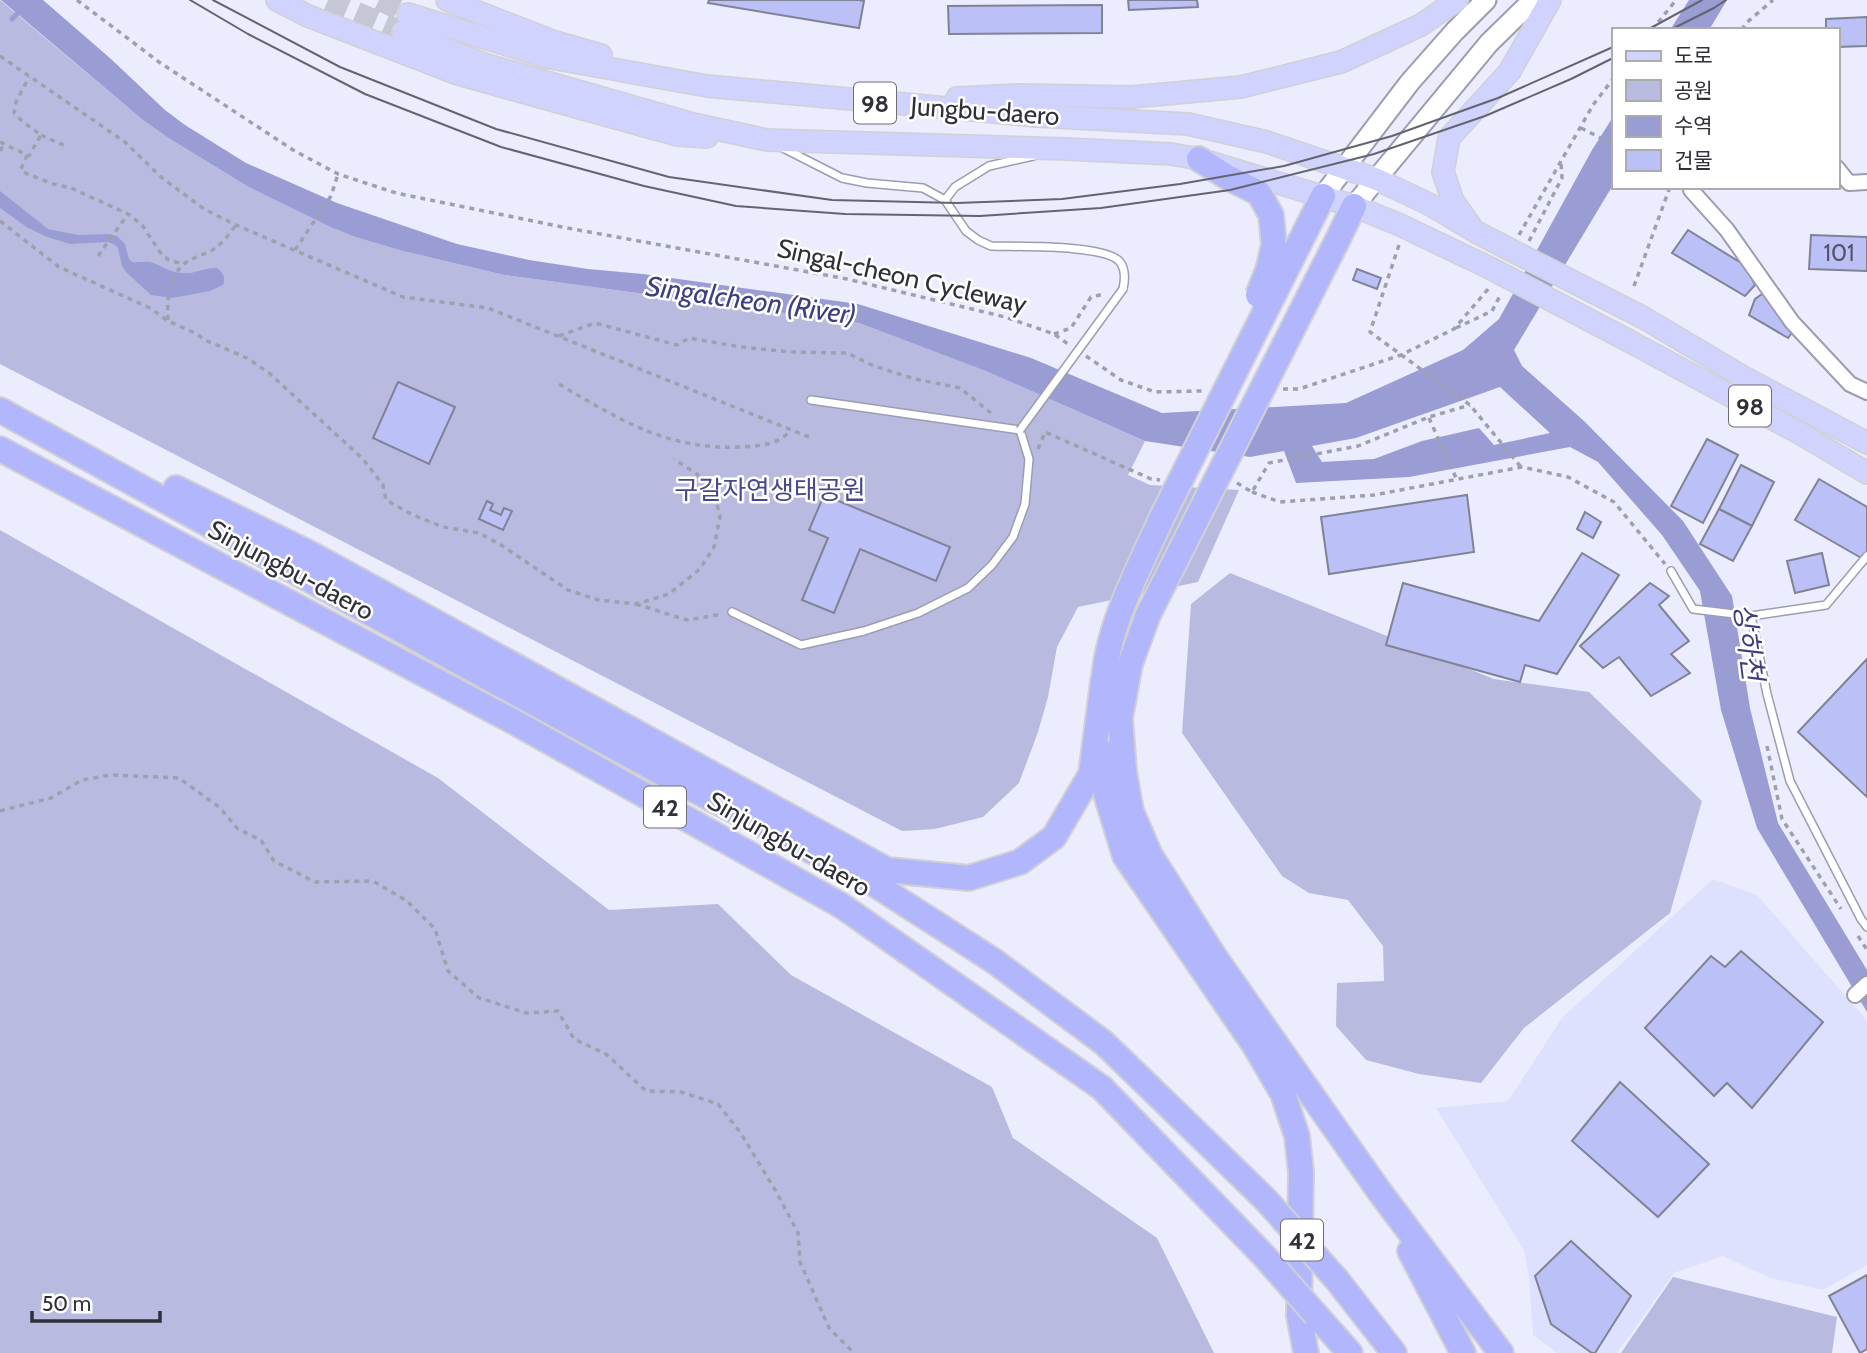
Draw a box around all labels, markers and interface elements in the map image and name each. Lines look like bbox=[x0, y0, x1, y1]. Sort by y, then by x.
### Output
legend bbox=[1612, 28, 1839, 189]
text: 도로 bbox=[1674, 43, 1713, 68]
text: 공원 bbox=[1674, 78, 1713, 103]
road number: 98 bbox=[854, 82, 896, 124]
street label: Jungbu-daero bbox=[909, 90, 1060, 132]
text: 수역 bbox=[1674, 113, 1713, 138]
text: 건물 bbox=[1674, 148, 1713, 173]
street label: Singal-cheon Cycleway bbox=[774, 232, 1030, 320]
house number: 101 bbox=[1823, 239, 1855, 267]
water label: Singalcheon (River) bbox=[644, 268, 858, 332]
road number: 98 bbox=[1729, 386, 1771, 426]
park label: 구갈자연생태공원 bbox=[674, 474, 866, 506]
street label: Sinjungbu-daero bbox=[203, 513, 379, 627]
water label: 상하천 bbox=[1727, 602, 1771, 686]
street label: Sinjungbu-daero bbox=[702, 784, 876, 904]
road number: 42 bbox=[644, 786, 686, 828]
road number: 42 bbox=[1281, 1220, 1323, 1260]
scale bar bbox=[32, 1280, 159, 1324]
text: 50 m bbox=[42, 1291, 91, 1316]

